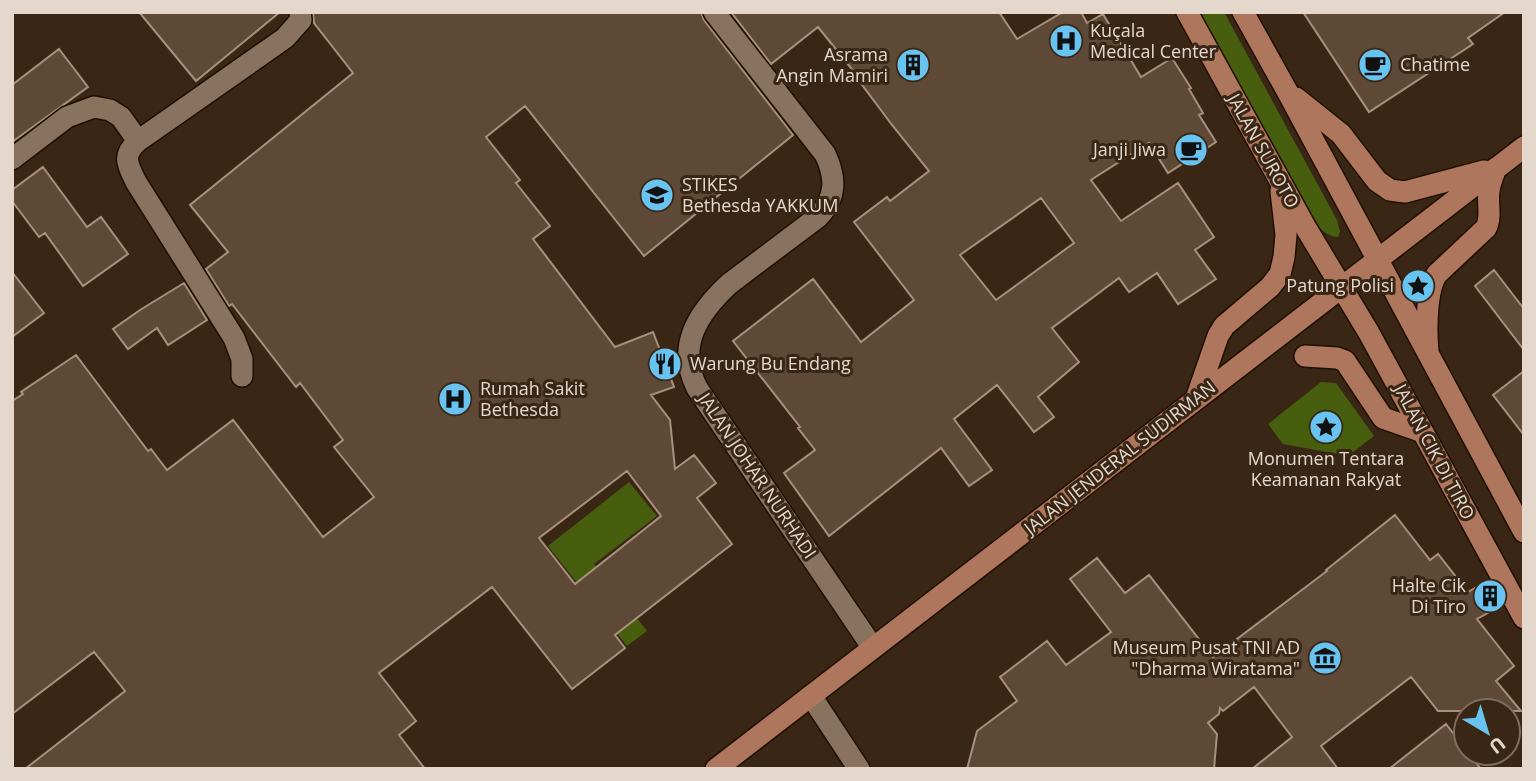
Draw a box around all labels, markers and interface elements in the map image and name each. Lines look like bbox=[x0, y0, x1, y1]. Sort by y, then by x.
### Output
place label: Kuçala Medical Center bbox=[1090, 18, 1217, 63]
hospital icon: Kuçala Medical Center bbox=[1047, 22, 1085, 60]
place label: Asrama Angin Mamiri bbox=[776, 42, 888, 87]
building icon: Asrama Angin Mamiri bbox=[894, 46, 932, 84]
cafe icon: Chatime bbox=[1356, 46, 1394, 84]
place label: Chatime bbox=[1400, 52, 1470, 76]
street label: JALAN SUROTO bbox=[1222, 87, 1305, 212]
cafe icon: Janji Jiwa bbox=[1172, 131, 1210, 169]
place label: Janji Jiwa bbox=[1091, 137, 1166, 161]
place label: STIKES Bethesda YAKKUM bbox=[682, 172, 838, 217]
school or university icon: STIKES Bethesda YAKKUM bbox=[638, 176, 676, 214]
place icon: Patung Polisi bbox=[1399, 267, 1437, 305]
place label: Patung Polisi bbox=[1286, 273, 1394, 297]
restaurant icon: Warung Bu Endang bbox=[646, 345, 684, 383]
place label: Warung Bu Endang bbox=[690, 351, 851, 375]
street label: JALAN JENDERAL SUDIRMAN bbox=[1017, 375, 1220, 541]
place label: Rumah Sakit Bethesda bbox=[480, 376, 585, 421]
street label: JALAN CIK DI TIRO bbox=[1388, 378, 1481, 523]
hospital icon: Rumah Sakit Bethesda bbox=[436, 380, 474, 418]
street label: JALAN JOHAR NURHADI bbox=[692, 386, 822, 563]
place icon: Monumen Tentara Keamanan Rakyat bbox=[1307, 408, 1345, 446]
place label: Monumen Tentara Keamanan Rakyat bbox=[1248, 446, 1404, 491]
place label: Halte Cik Di Tiro bbox=[1392, 573, 1467, 618]
building icon: Halte Cik Di Tiro bbox=[1471, 577, 1509, 615]
place label: Museum Pusat TNI AD "Dharma Wiratama" bbox=[1113, 635, 1300, 680]
museum icon: Museum Pusat TNI AD "Dharma Wiratama" bbox=[1306, 639, 1344, 677]
north arrow bbox=[1452, 697, 1522, 767]
text: U bbox=[1484, 731, 1511, 760]

